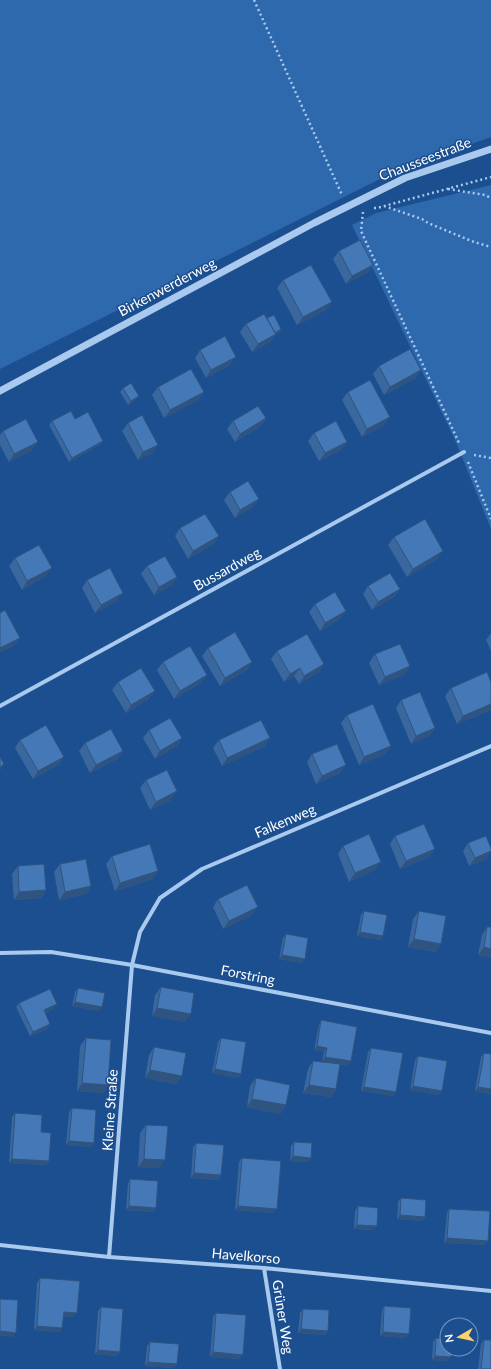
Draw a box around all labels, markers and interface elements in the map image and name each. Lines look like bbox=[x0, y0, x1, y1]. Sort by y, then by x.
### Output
street label: Chausseestraße bbox=[376, 133, 473, 184]
street label: Birkenwerderweg bbox=[115, 254, 219, 319]
street label: Bussardweg bbox=[190, 543, 263, 594]
street label: Falkenweg bbox=[252, 800, 318, 841]
street label: Forstring bbox=[220, 961, 277, 988]
street label: Kleine Straße bbox=[98, 1069, 121, 1151]
street label: Havelkorso bbox=[211, 1244, 281, 1267]
street label: Grüner Weg bbox=[269, 1279, 298, 1355]
north arrow bbox=[439, 1317, 479, 1357]
text: N bbox=[442, 1333, 456, 1344]

